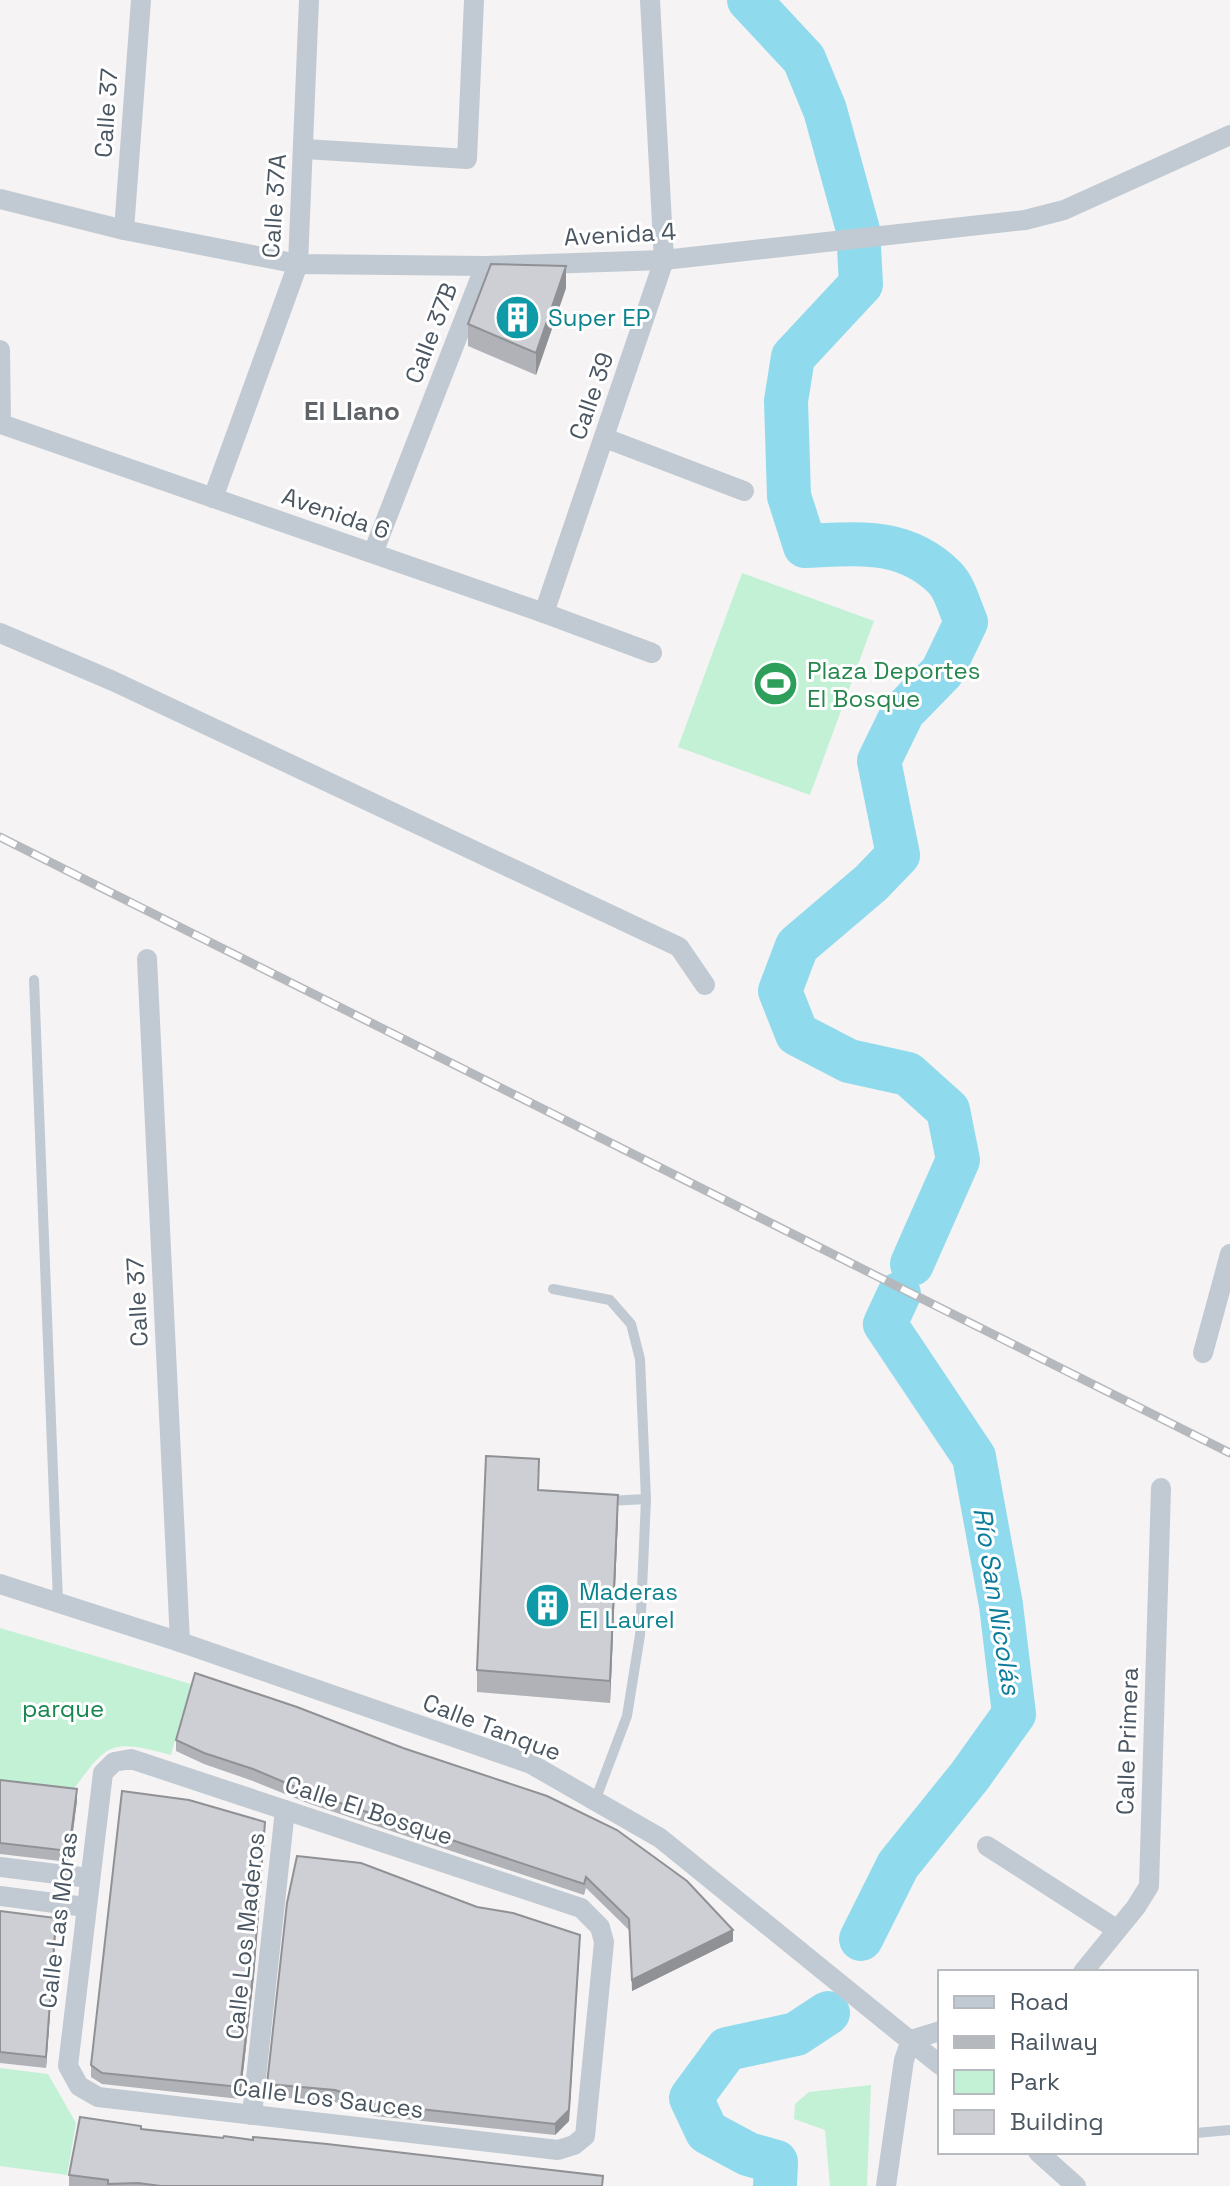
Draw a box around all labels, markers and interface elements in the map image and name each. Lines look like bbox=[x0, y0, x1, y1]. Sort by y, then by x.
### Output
street label: Calle 37 bbox=[87, 67, 125, 159]
street label: Calle 37A bbox=[255, 153, 293, 259]
street label: Avenida 4 bbox=[563, 216, 677, 252]
street label: Calle 37B bbox=[398, 278, 464, 388]
building icon: Super EP bbox=[493, 293, 541, 341]
place label: Super EP bbox=[548, 302, 650, 333]
street label: Calle 39 bbox=[562, 348, 620, 444]
district label: El Llano bbox=[304, 394, 400, 428]
street label: Avenida 6 bbox=[278, 480, 394, 546]
place label: Plaza Deportes El Bosque bbox=[807, 655, 980, 714]
sports icon: Plaza Deportes El Bosque bbox=[752, 660, 800, 708]
street label: Calle 37 bbox=[119, 1257, 155, 1347]
water label: Río San Nicolás bbox=[965, 1505, 1029, 1698]
place label: Maderas El Laurel bbox=[579, 1576, 678, 1635]
building icon: Maderas El Laurel bbox=[524, 1581, 572, 1629]
street label: Calle Primera bbox=[1109, 1666, 1145, 1815]
street label: Calle Tanque bbox=[418, 1686, 566, 1768]
park label: parque bbox=[22, 1693, 104, 1724]
street label: Calle El Bosque bbox=[281, 1768, 457, 1852]
street label: Calle Las Moras bbox=[32, 1830, 84, 2010]
street label: Calle Los Maderos bbox=[219, 1831, 271, 2041]
legend bbox=[938, 1970, 1198, 2154]
text: Road bbox=[1010, 1986, 1069, 2017]
text: Railway bbox=[1010, 2026, 1098, 2057]
text: Park bbox=[1010, 2066, 1060, 2097]
street label: Calle Los Sauces bbox=[231, 2071, 425, 2125]
text: Building bbox=[1010, 2106, 1104, 2137]

